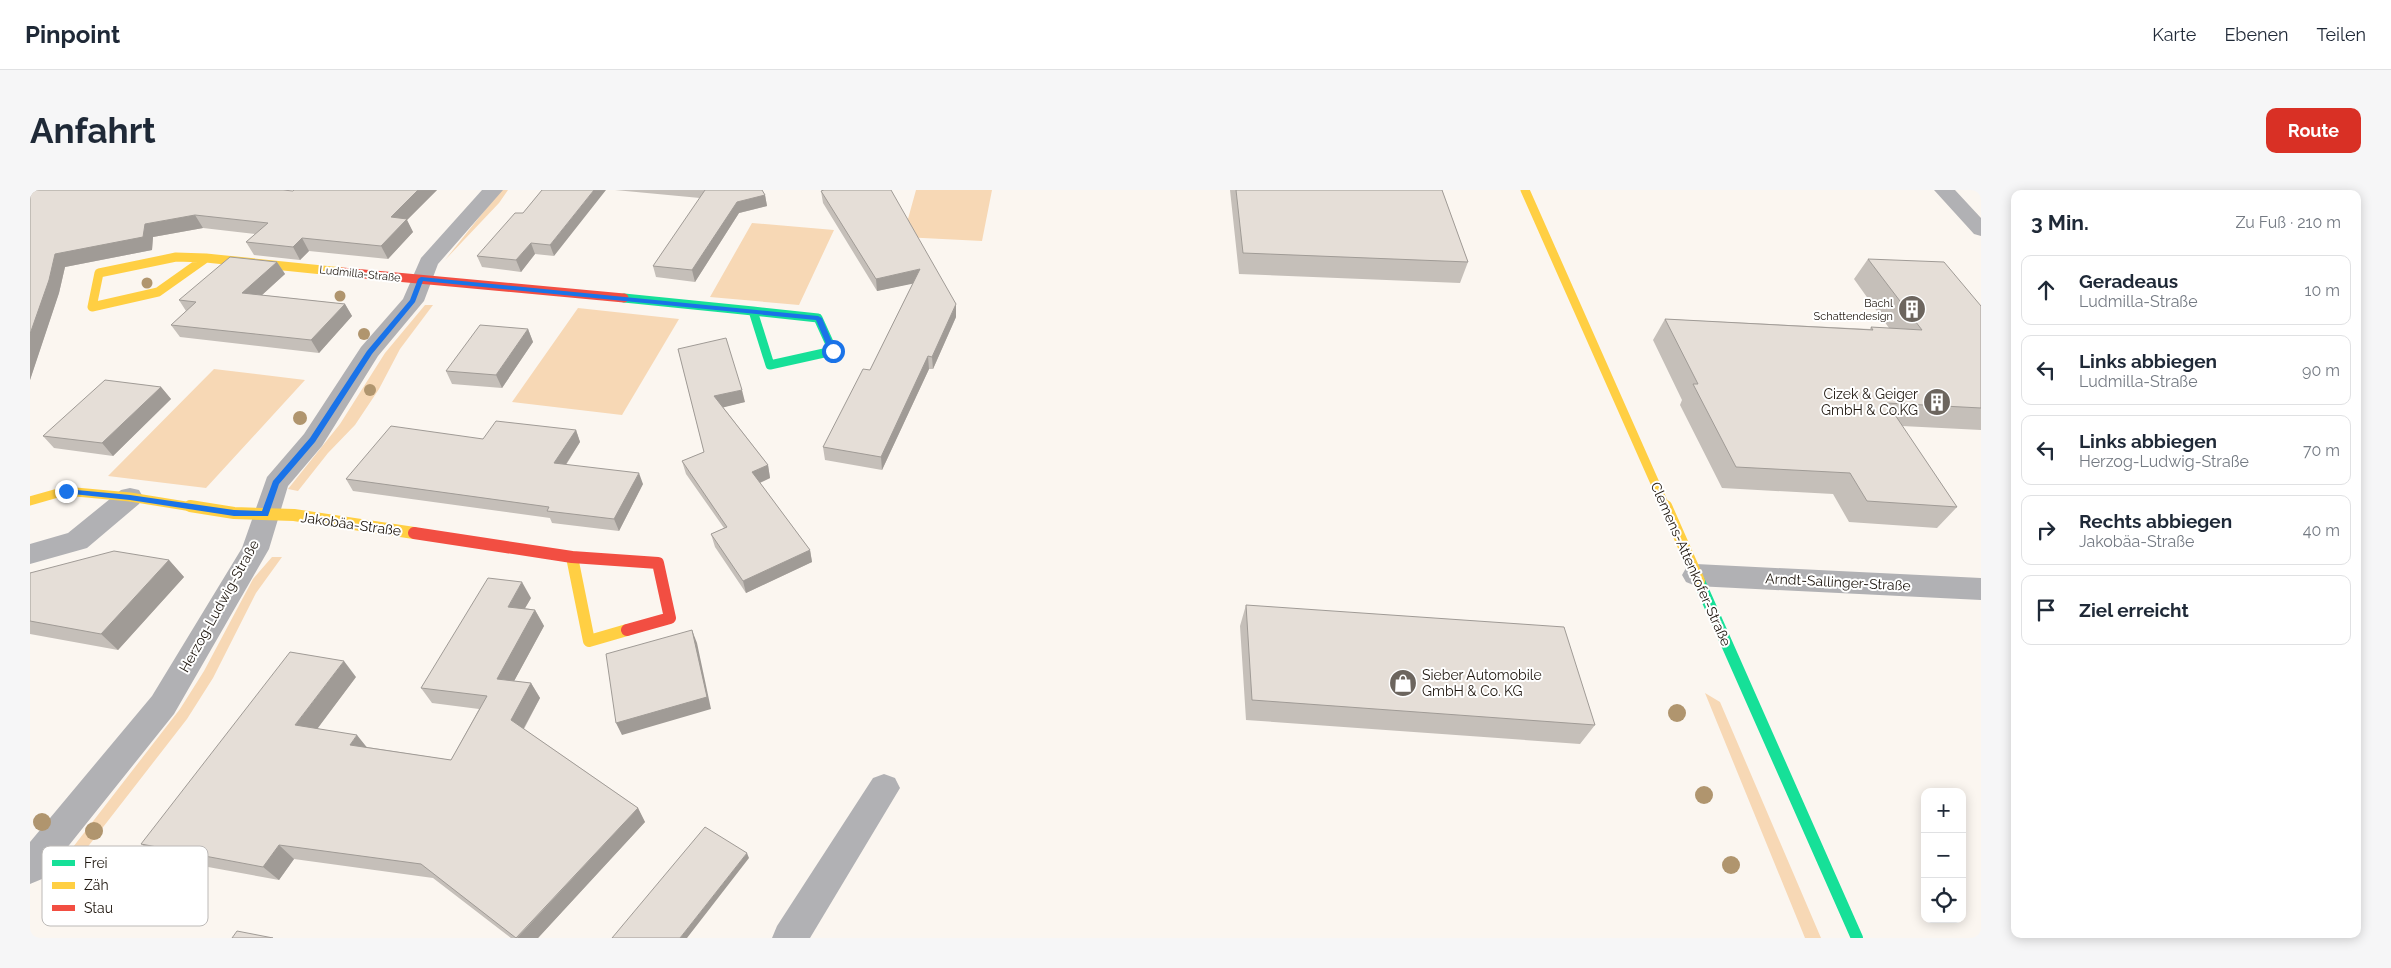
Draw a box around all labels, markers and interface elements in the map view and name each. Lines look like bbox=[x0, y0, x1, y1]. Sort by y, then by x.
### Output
text: Pinpoint bbox=[25, 20, 120, 49]
text: Karte bbox=[2152, 24, 2196, 45]
text: Ebenen bbox=[2224, 24, 2289, 45]
text: Teilen bbox=[2317, 24, 2366, 45]
button: Route bbox=[2266, 108, 2361, 153]
text: Anfahrt bbox=[30, 110, 156, 151]
text: 3 Min. bbox=[2031, 210, 2089, 235]
text: Zu Fuß · 210 m bbox=[2235, 213, 2341, 232]
street label: Ludmilla-Straße bbox=[319, 263, 402, 285]
text: Geradeaus bbox=[2079, 270, 2178, 292]
icon: ahead bbox=[2032, 276, 2060, 304]
text: 10 m bbox=[2305, 281, 2340, 300]
text: Ludmilla-Straße bbox=[2079, 292, 2198, 311]
building icon: Bachl Schattendesign bbox=[1897, 294, 1927, 324]
place label: Bachl Schattendesign bbox=[1814, 297, 1893, 323]
route start bbox=[822, 340, 845, 363]
text: Links abbiegen bbox=[2079, 350, 2217, 372]
icon: left bbox=[2032, 356, 2060, 384]
text: 90 m bbox=[2302, 361, 2340, 380]
text: Ludmilla-Straße bbox=[2079, 372, 2198, 391]
place label: Cizek & Geiger GmbH & Co.KG bbox=[1821, 386, 1918, 418]
building icon: Cizek & Geiger GmbH & Co.KG bbox=[1922, 387, 1952, 417]
text: Links abbiegen bbox=[2079, 430, 2217, 452]
icon: left bbox=[2032, 436, 2060, 464]
text: 70 m bbox=[2303, 441, 2340, 460]
text: Herzog-Ludwig-Straße bbox=[2079, 452, 2249, 471]
street label: Clemens-Attenkofer-Straße bbox=[1647, 479, 1735, 649]
route end bbox=[55, 480, 78, 503]
street label: Jakobäa-Straße bbox=[300, 509, 402, 539]
text: Rechts abbiegen bbox=[2079, 510, 2232, 532]
icon: right bbox=[2032, 516, 2060, 544]
text: 40 m bbox=[2303, 521, 2340, 540]
text: Jakobäa-Straße bbox=[2079, 532, 2194, 551]
street label: Herzog-Ludwig-Straße bbox=[176, 537, 262, 675]
street label: Arndt-Sallinger-Straße bbox=[1765, 570, 1911, 594]
icon: arrive bbox=[2032, 596, 2060, 624]
text: Ziel erreicht bbox=[2079, 599, 2189, 621]
place label: Sieber Automobile GmbH & Co. KG bbox=[1422, 667, 1542, 699]
shop icon: Sieber Automobile GmbH & Co. KG bbox=[1388, 668, 1418, 698]
map controls bbox=[1921, 788, 1966, 923]
button: + bbox=[1921, 788, 1966, 833]
button: − bbox=[1921, 833, 1966, 878]
legend bbox=[42, 846, 208, 926]
text: Frei bbox=[84, 855, 108, 871]
text: Zäh bbox=[84, 877, 109, 893]
button: locate bbox=[1921, 878, 1966, 923]
text: Stau bbox=[84, 900, 113, 916]

